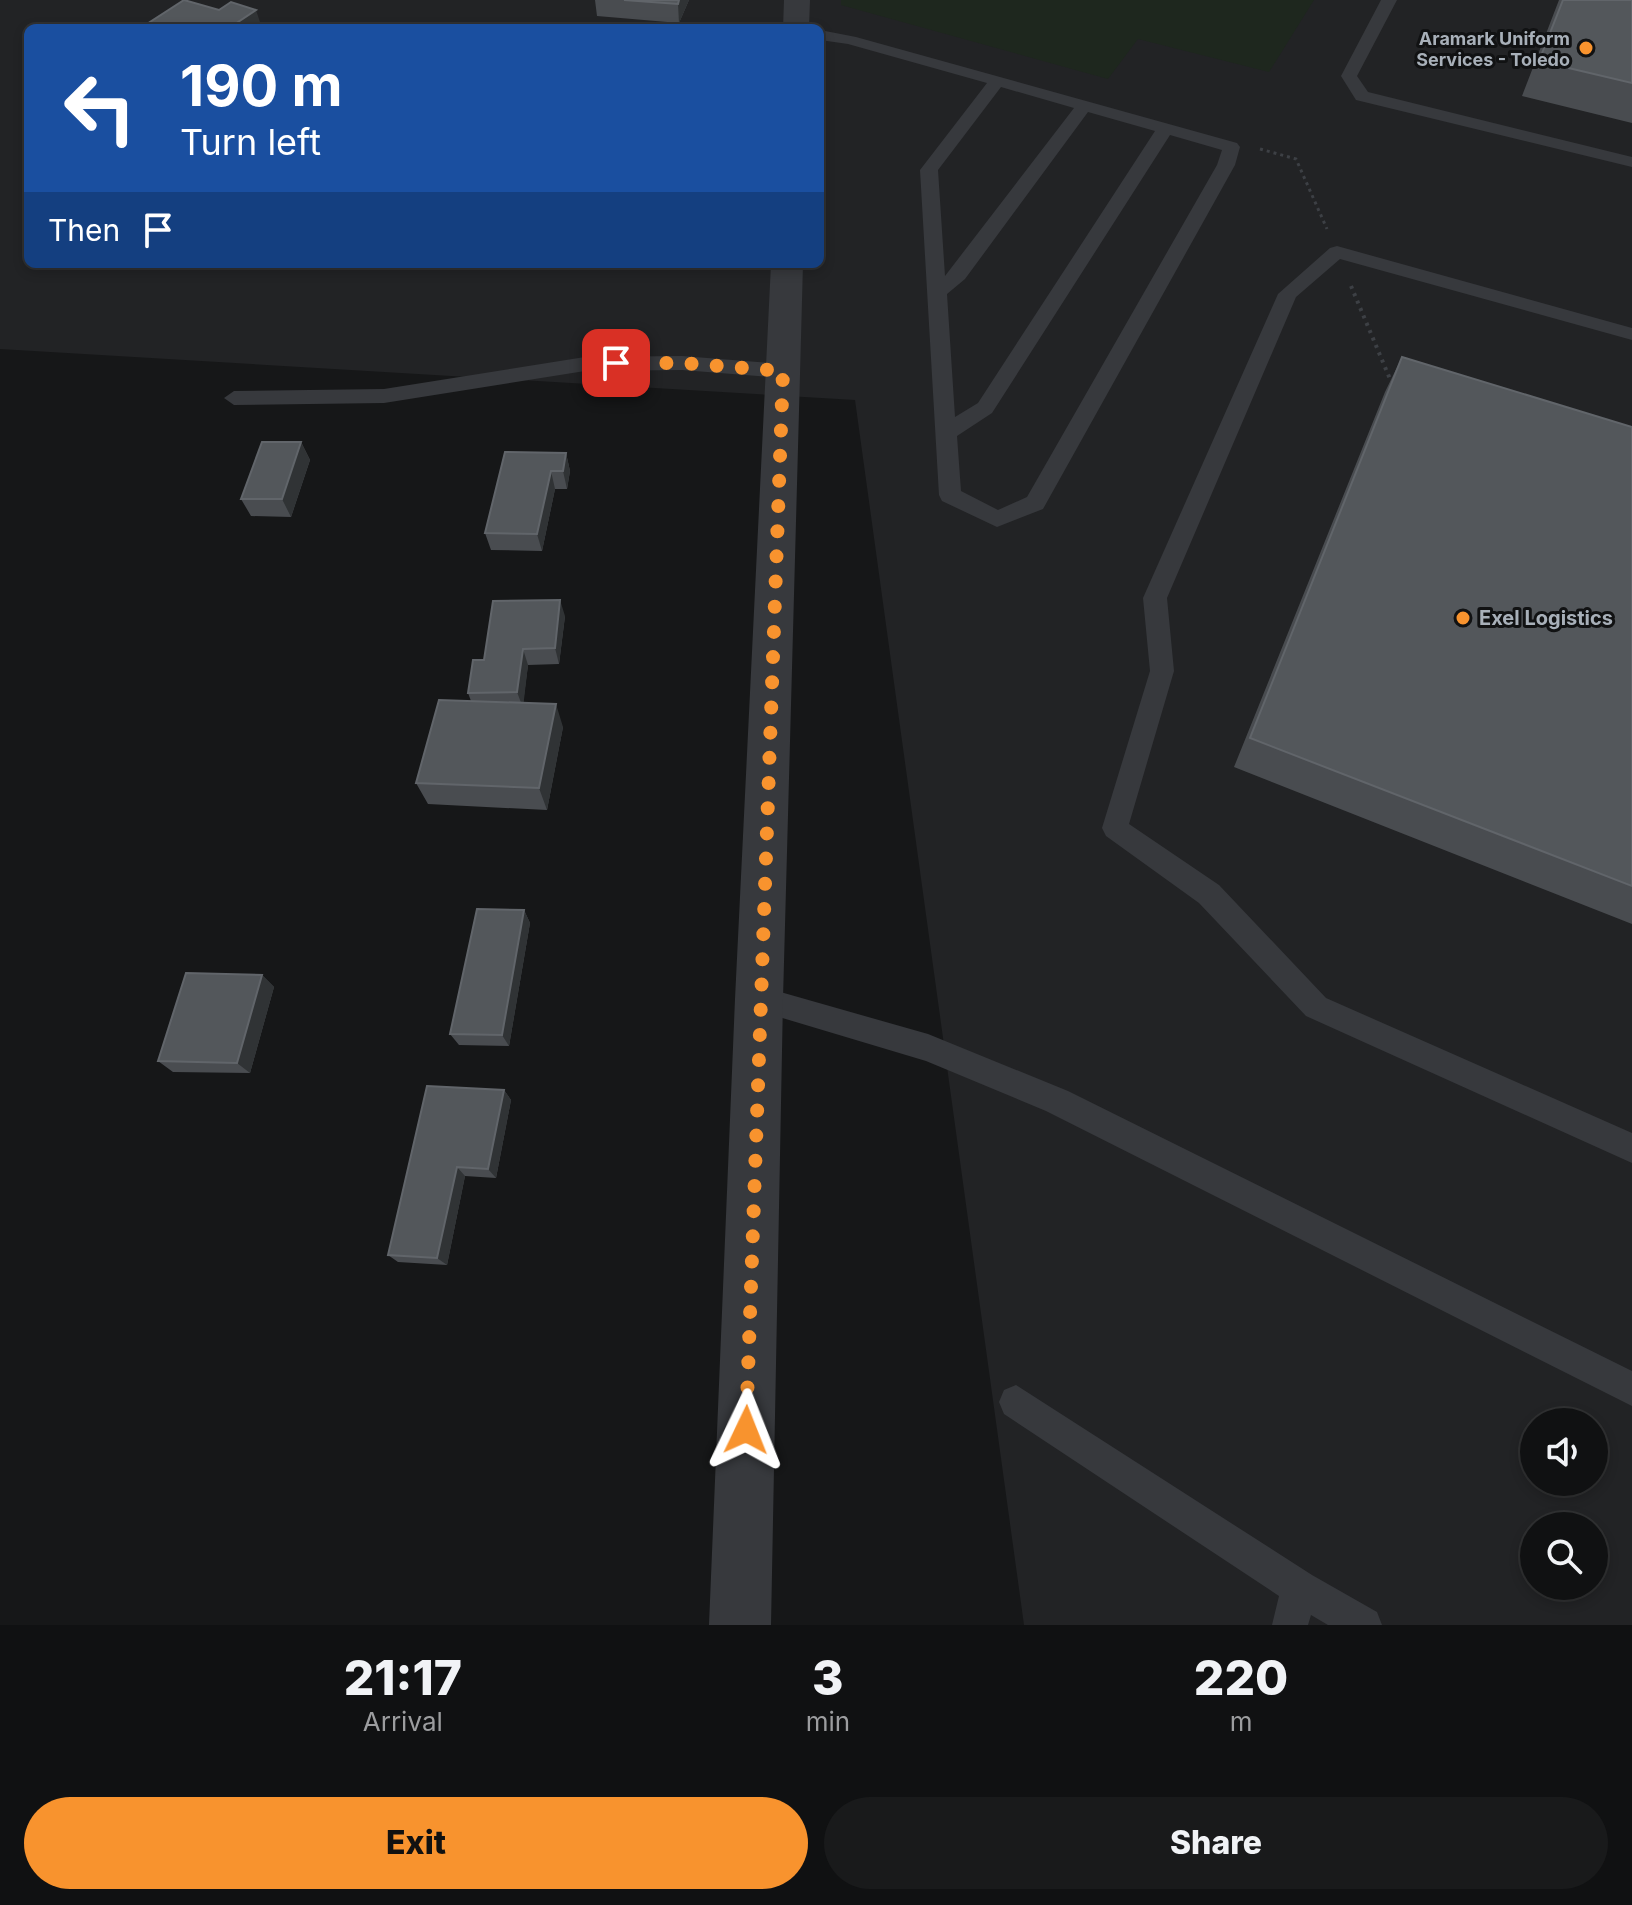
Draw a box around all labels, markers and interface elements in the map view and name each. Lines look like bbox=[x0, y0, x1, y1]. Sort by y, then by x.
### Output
place label: Aramark Uniform Services - Toledo bbox=[1416, 28, 1570, 70]
marker: Aramark Uniform Services - Toledo bbox=[1577, 39, 1595, 57]
text: 190 m bbox=[180, 52, 343, 120]
icon: left bbox=[48, 56, 152, 160]
text: Turn left bbox=[180, 120, 321, 164]
icon: arrive bbox=[136, 208, 180, 252]
text: Then bbox=[48, 212, 120, 248]
pin bbox=[582, 329, 650, 397]
icon: arrive bbox=[594, 341, 638, 385]
place label: Exel Logistics bbox=[1479, 606, 1613, 630]
marker: Exel Logistics bbox=[1454, 609, 1472, 627]
position arrow bbox=[704, 1388, 788, 1472]
map controls bbox=[1520, 1408, 1608, 1600]
button: sound bbox=[1520, 1408, 1608, 1496]
button: search bbox=[1520, 1512, 1608, 1600]
text: 21:17 bbox=[344, 1648, 462, 1707]
text: 3 bbox=[812, 1648, 844, 1707]
text: 220 bbox=[1194, 1648, 1288, 1707]
text: Arrival bbox=[363, 1706, 443, 1737]
text: min bbox=[806, 1706, 850, 1737]
text: m bbox=[1230, 1706, 1252, 1737]
button: Exit bbox=[24, 1797, 808, 1889]
button: Share bbox=[824, 1797, 1608, 1889]

